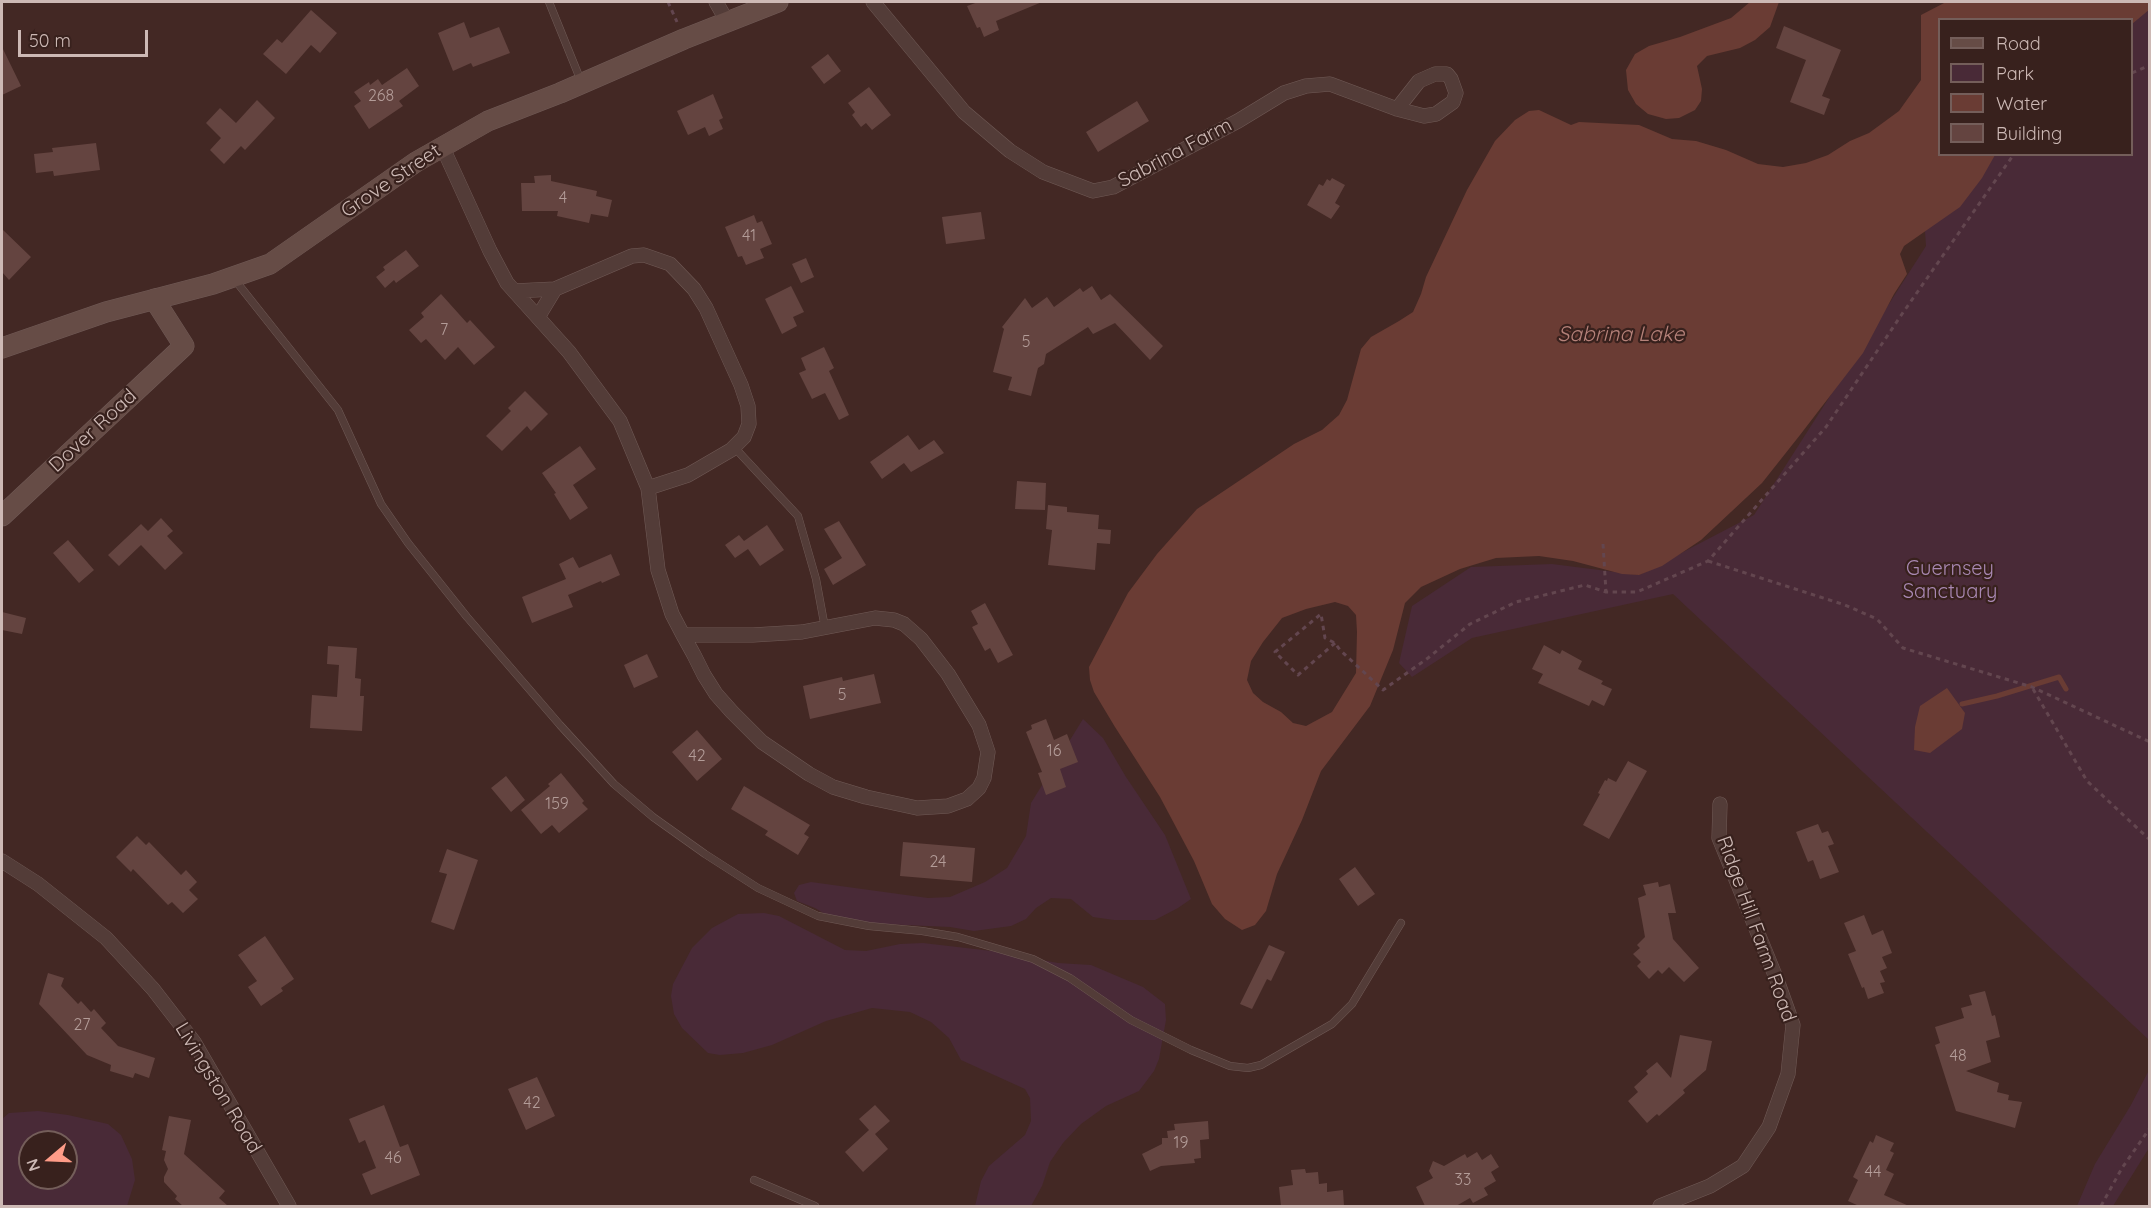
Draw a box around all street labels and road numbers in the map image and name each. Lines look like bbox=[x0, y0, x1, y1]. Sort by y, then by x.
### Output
street label: Sabrina Farm bbox=[1114, 113, 1236, 193]
street label: Grove Street bbox=[337, 139, 445, 223]
street label: Dover Road bbox=[44, 384, 142, 478]
street label: Ridge Hill Farm Road bbox=[1711, 833, 1801, 1025]
street label: Livingston Road bbox=[169, 1018, 267, 1158]

